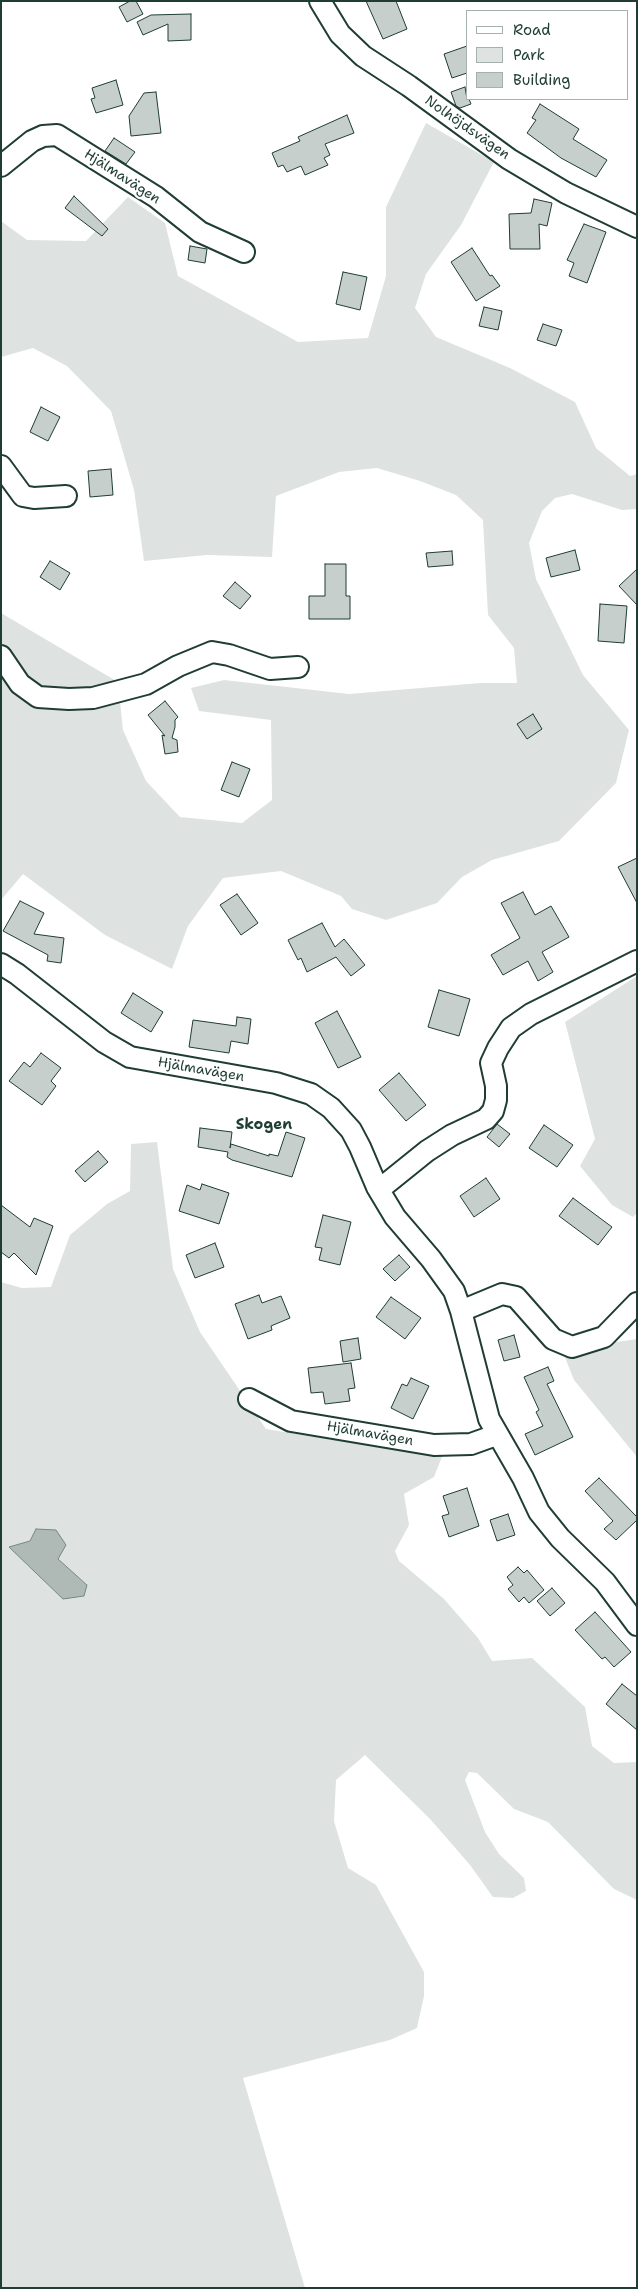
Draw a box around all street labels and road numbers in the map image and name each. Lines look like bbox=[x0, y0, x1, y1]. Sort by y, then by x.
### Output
street label: Nolhöjdsvägen bbox=[421, 92, 513, 164]
street label: Hjälmavägen bbox=[81, 146, 163, 208]
street label: Hjälmavägen bbox=[156, 1054, 246, 1086]
street label: Hjälmavägen bbox=[325, 1418, 415, 1450]

